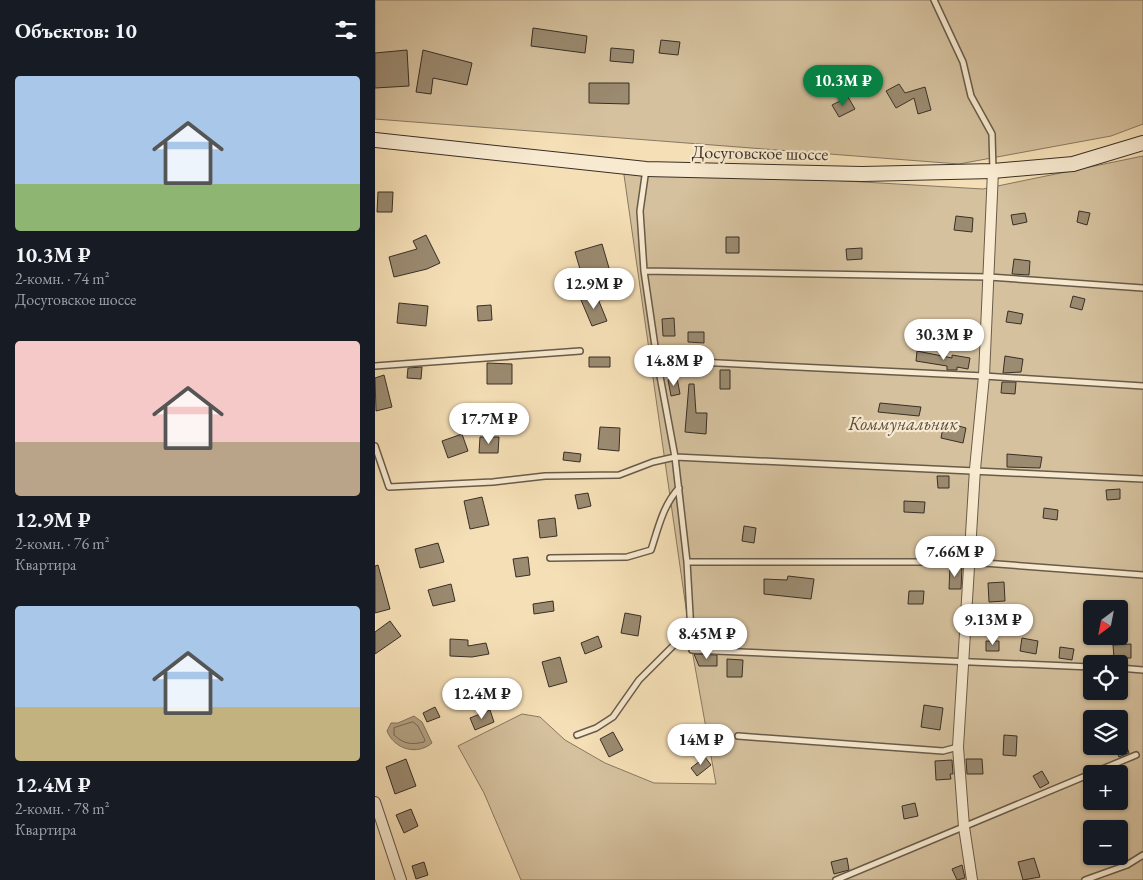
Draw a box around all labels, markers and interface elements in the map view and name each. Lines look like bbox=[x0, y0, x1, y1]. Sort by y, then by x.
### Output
icon: filters bbox=[332, 16, 360, 44]
text: Объектов: 10 bbox=[15, 17, 137, 44]
pin: 10.3M ₽ bbox=[797, 64, 889, 107]
text: 10.3M ₽ bbox=[814, 70, 872, 91]
icon: home bbox=[143, 108, 233, 198]
street label: Досуговское шоссе bbox=[692, 140, 828, 165]
text: 10.3M ₽ bbox=[15, 241, 91, 268]
text: 2-комн. · 74 m² bbox=[15, 268, 110, 289]
pin: 12.9M ₽ bbox=[548, 268, 640, 310]
text: 12.9M ₽ bbox=[565, 273, 623, 294]
text: Досуговское шоссе bbox=[15, 289, 136, 310]
pin: 30.3M ₽ bbox=[898, 318, 990, 361]
text: 30.3M ₽ bbox=[915, 324, 973, 345]
pin: 14.8M ₽ bbox=[628, 344, 720, 387]
text: 14.8M ₽ bbox=[645, 350, 703, 371]
icon: home bbox=[143, 373, 233, 463]
pin: 17.7M ₽ bbox=[443, 402, 535, 445]
text: 17.7M ₽ bbox=[460, 408, 518, 429]
park label: Коммунальник bbox=[847, 412, 958, 436]
text: 12.9M ₽ bbox=[15, 506, 91, 533]
text: 2-комн. · 76 m² bbox=[15, 533, 110, 554]
pin: 7.66M ₽ bbox=[909, 536, 1001, 578]
text: 7.66M ₽ bbox=[926, 541, 984, 562]
text: Квартира bbox=[15, 554, 76, 575]
north arrow bbox=[1083, 600, 1127, 645]
map controls bbox=[1083, 600, 1128, 865]
pin: 9.13M ₽ bbox=[947, 604, 1039, 646]
text: 9.13M ₽ bbox=[964, 609, 1022, 630]
pin: 8.45M ₽ bbox=[661, 618, 753, 660]
text: 8.45M ₽ bbox=[678, 623, 736, 644]
icon: home bbox=[143, 638, 233, 728]
button: locate bbox=[1083, 655, 1128, 700]
pin: 12.4M ₽ bbox=[436, 678, 528, 720]
text: 12.4M ₽ bbox=[453, 683, 511, 704]
button: layers bbox=[1083, 710, 1128, 755]
pin: 14M ₽ bbox=[666, 724, 736, 766]
text: 14M ₽ bbox=[678, 729, 724, 750]
button: + bbox=[1083, 765, 1128, 810]
text: 12.4M ₽ bbox=[15, 771, 91, 798]
text: 2-комн. · 78 m² bbox=[15, 798, 110, 819]
text: Квартира bbox=[15, 819, 76, 840]
button: − bbox=[1083, 820, 1128, 865]

